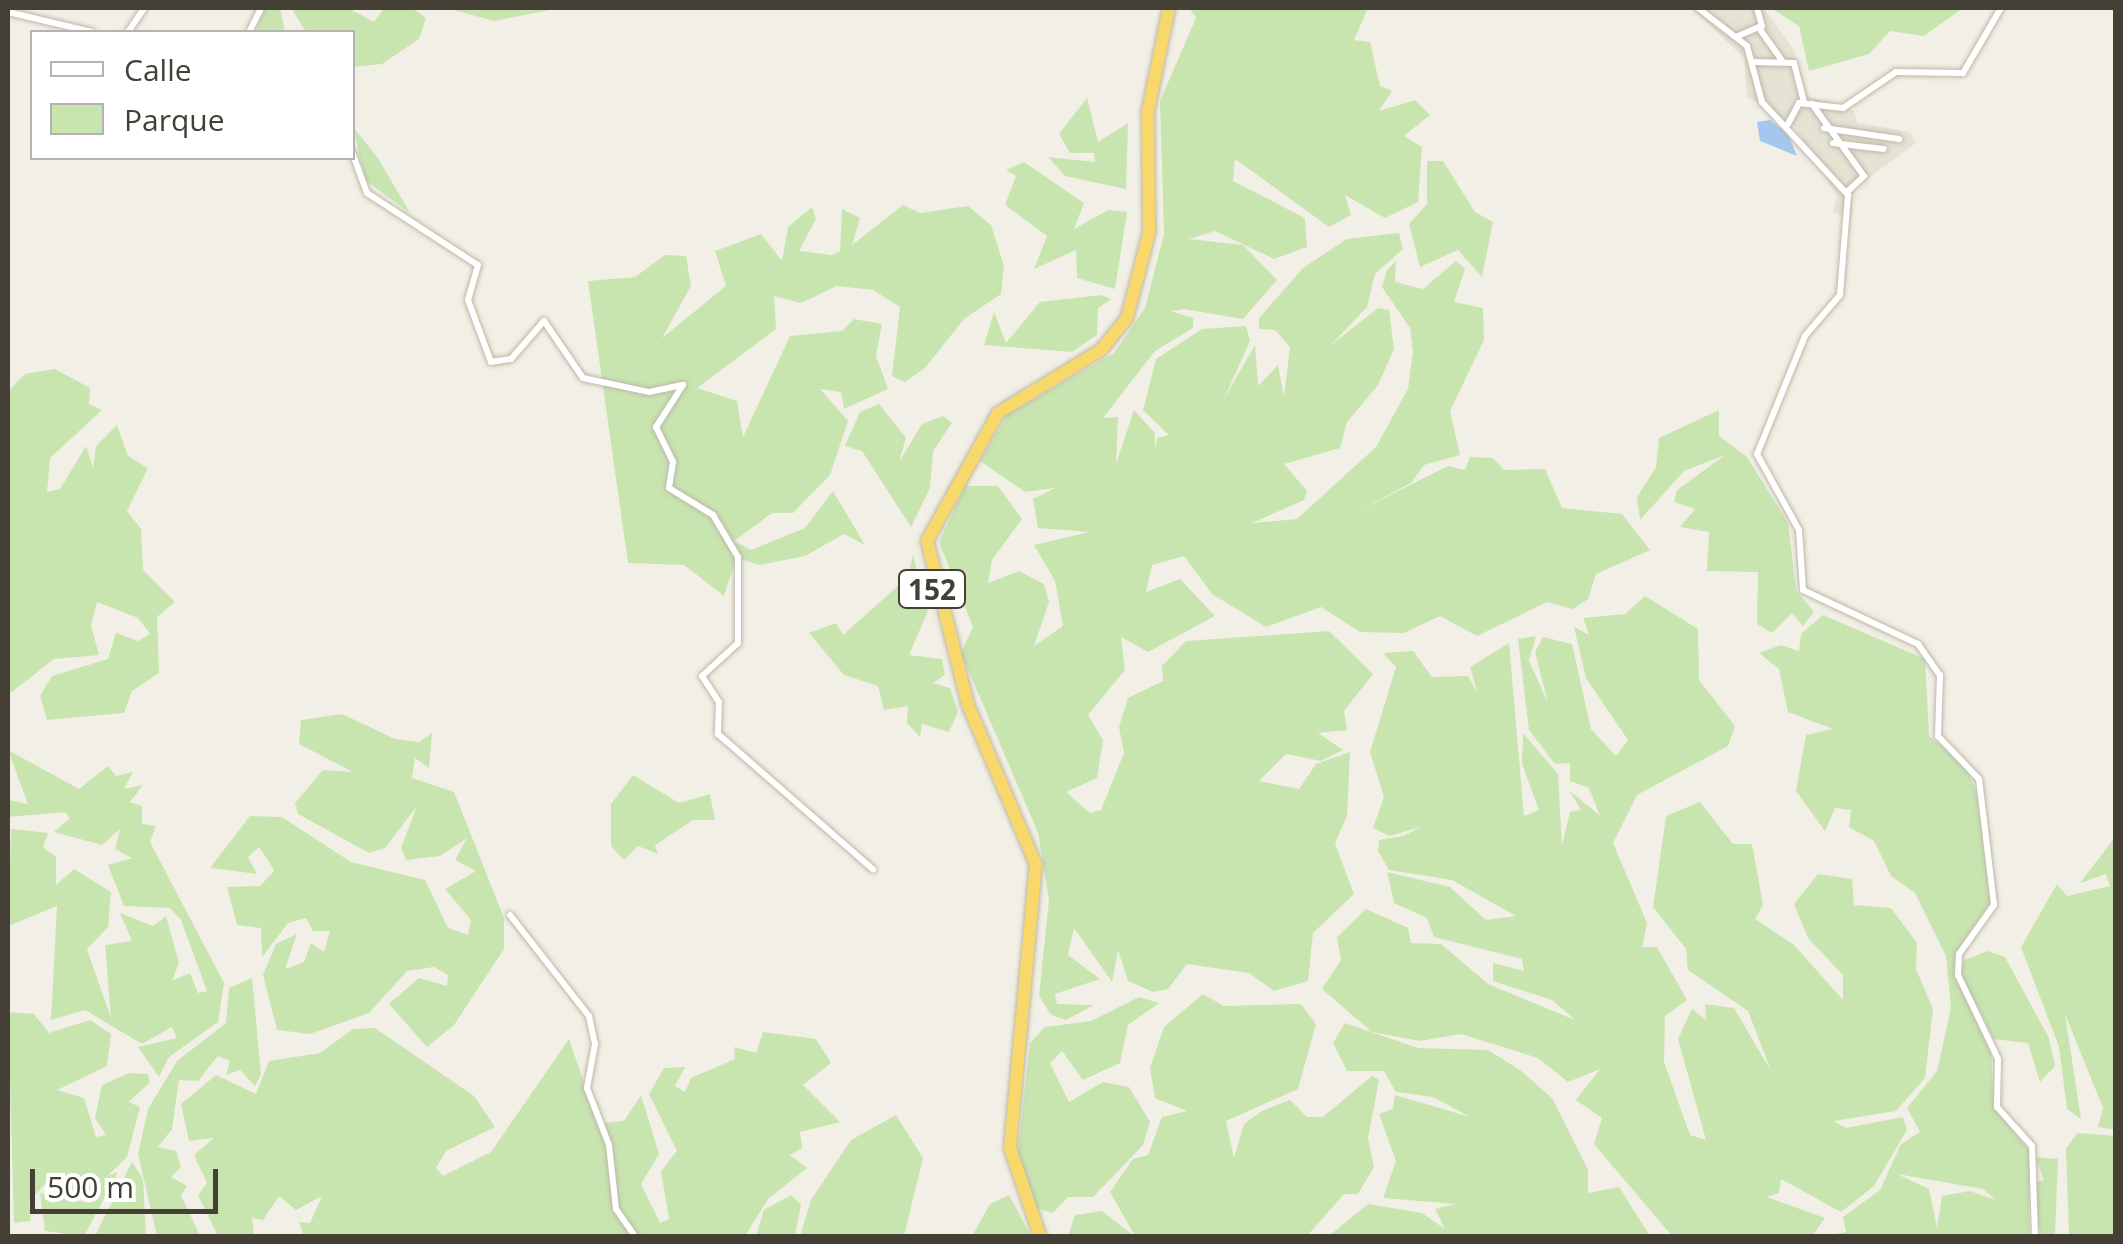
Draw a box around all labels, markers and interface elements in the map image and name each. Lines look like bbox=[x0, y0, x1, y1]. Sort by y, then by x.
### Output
legend bbox=[30, 30, 355, 160]
text: Calle bbox=[124, 49, 192, 90]
text: Parque bbox=[124, 99, 225, 140]
road number: 152 bbox=[897, 566, 967, 612]
scale bar bbox=[35, 1149, 222, 1211]
text: 500 m bbox=[47, 1166, 134, 1207]

